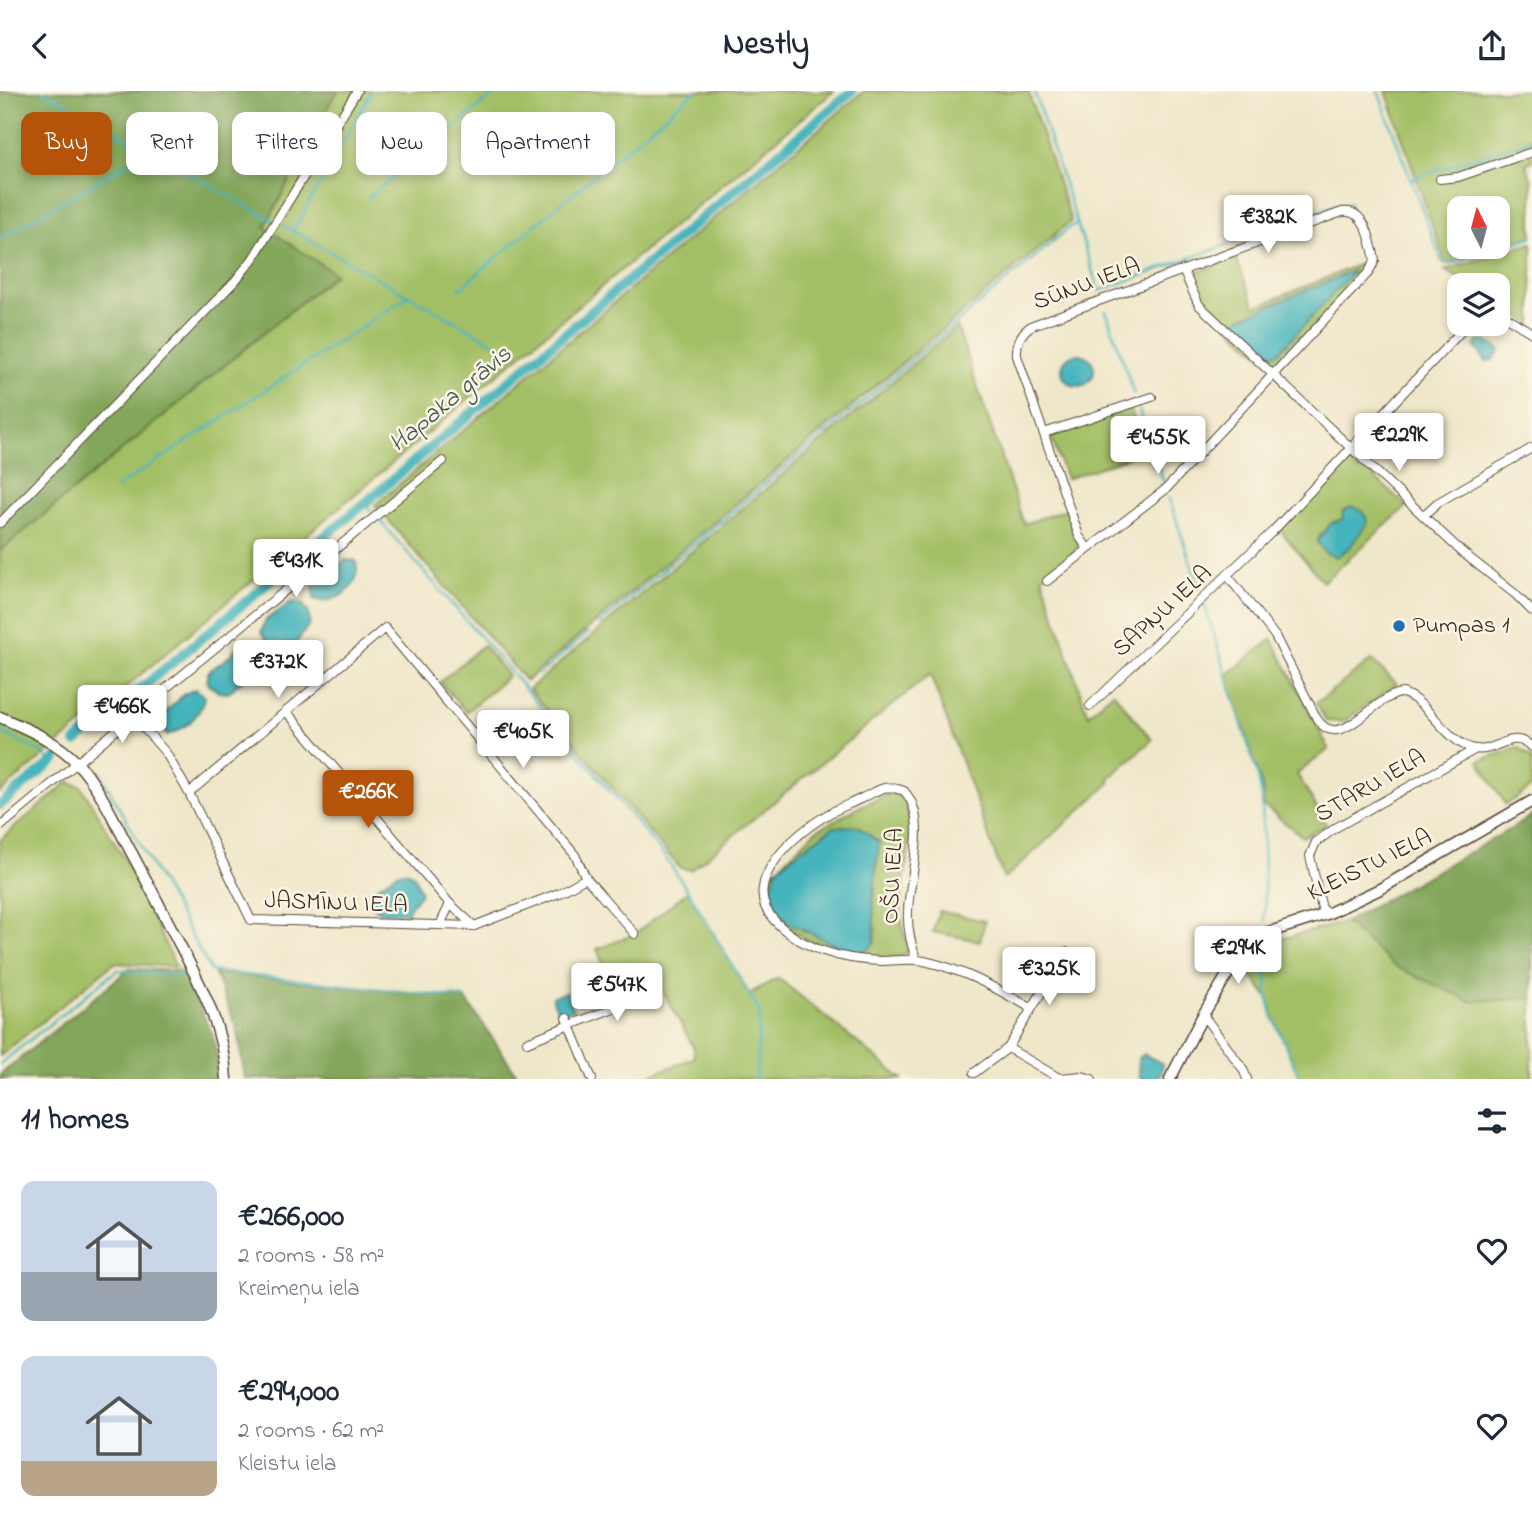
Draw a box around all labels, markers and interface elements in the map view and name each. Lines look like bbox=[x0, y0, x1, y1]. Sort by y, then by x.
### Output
text: Nestly bbox=[723, 22, 809, 69]
icon: back bbox=[21, 27, 59, 65]
icon: share bbox=[1473, 27, 1511, 65]
chip: Buy bbox=[21, 112, 112, 175]
chip: Rent bbox=[126, 112, 218, 175]
chip: Filters bbox=[232, 112, 342, 175]
chip: New bbox=[356, 112, 447, 175]
chip: Apartment bbox=[461, 112, 615, 175]
pin: €382K bbox=[1219, 195, 1317, 255]
north arrow bbox=[1447, 196, 1510, 259]
map controls bbox=[1447, 196, 1510, 336]
text: €382K bbox=[1240, 201, 1296, 234]
street label: SŪNU IELA bbox=[1028, 249, 1146, 321]
button: layers bbox=[1447, 273, 1510, 336]
water label: Hapaka grāvis bbox=[381, 337, 521, 463]
pin: €229K bbox=[1350, 413, 1448, 473]
pin: €455K bbox=[1109, 417, 1207, 476]
text: €229K bbox=[1371, 419, 1427, 452]
text: €455K bbox=[1127, 422, 1189, 455]
pin: €431K bbox=[247, 539, 345, 599]
text: €431K bbox=[269, 545, 323, 578]
street label: SAPŅU IELA bbox=[1105, 558, 1221, 666]
place label: Pumpas 1 bbox=[1413, 609, 1510, 644]
marker: Pumpas 1 bbox=[1391, 618, 1407, 634]
pin: €372K bbox=[229, 641, 327, 700]
text: €372K bbox=[249, 646, 307, 679]
pin: €466K bbox=[73, 685, 171, 745]
text: €466K bbox=[94, 691, 150, 724]
pin: €405K bbox=[474, 711, 572, 770]
text: €405K bbox=[493, 716, 553, 749]
street label: STARU IELA bbox=[1309, 741, 1433, 833]
pin: €266K bbox=[319, 771, 417, 830]
text: €266K bbox=[339, 776, 397, 809]
street label: KLEISTU IELA bbox=[1302, 821, 1438, 911]
street label: OŠU IELA bbox=[874, 827, 914, 925]
street label: JASMĪNU IELA bbox=[264, 884, 408, 924]
pin: €294K bbox=[1189, 927, 1287, 986]
text: €294K bbox=[1210, 932, 1266, 965]
pin: €325K bbox=[1000, 947, 1098, 1007]
text: €325K bbox=[1018, 953, 1080, 986]
pin: €547K bbox=[568, 963, 666, 1023]
text: €547K bbox=[587, 969, 647, 1002]
text: 11 homes bbox=[21, 1099, 129, 1143]
icon: filters bbox=[1473, 1102, 1511, 1140]
text: €266,000 bbox=[238, 1196, 344, 1240]
icon: home bbox=[77, 1209, 161, 1293]
icon: heart bbox=[1473, 1232, 1511, 1270]
text: 2 rooms · 58 m² bbox=[238, 1240, 384, 1273]
text: Kreimeņu iela bbox=[238, 1273, 360, 1306]
text: €294,000 bbox=[238, 1371, 339, 1415]
icon: home bbox=[77, 1384, 161, 1468]
icon: heart bbox=[1473, 1407, 1511, 1445]
text: 2 rooms · 62 m² bbox=[238, 1415, 384, 1448]
text: Kleistu iela bbox=[238, 1448, 336, 1481]

